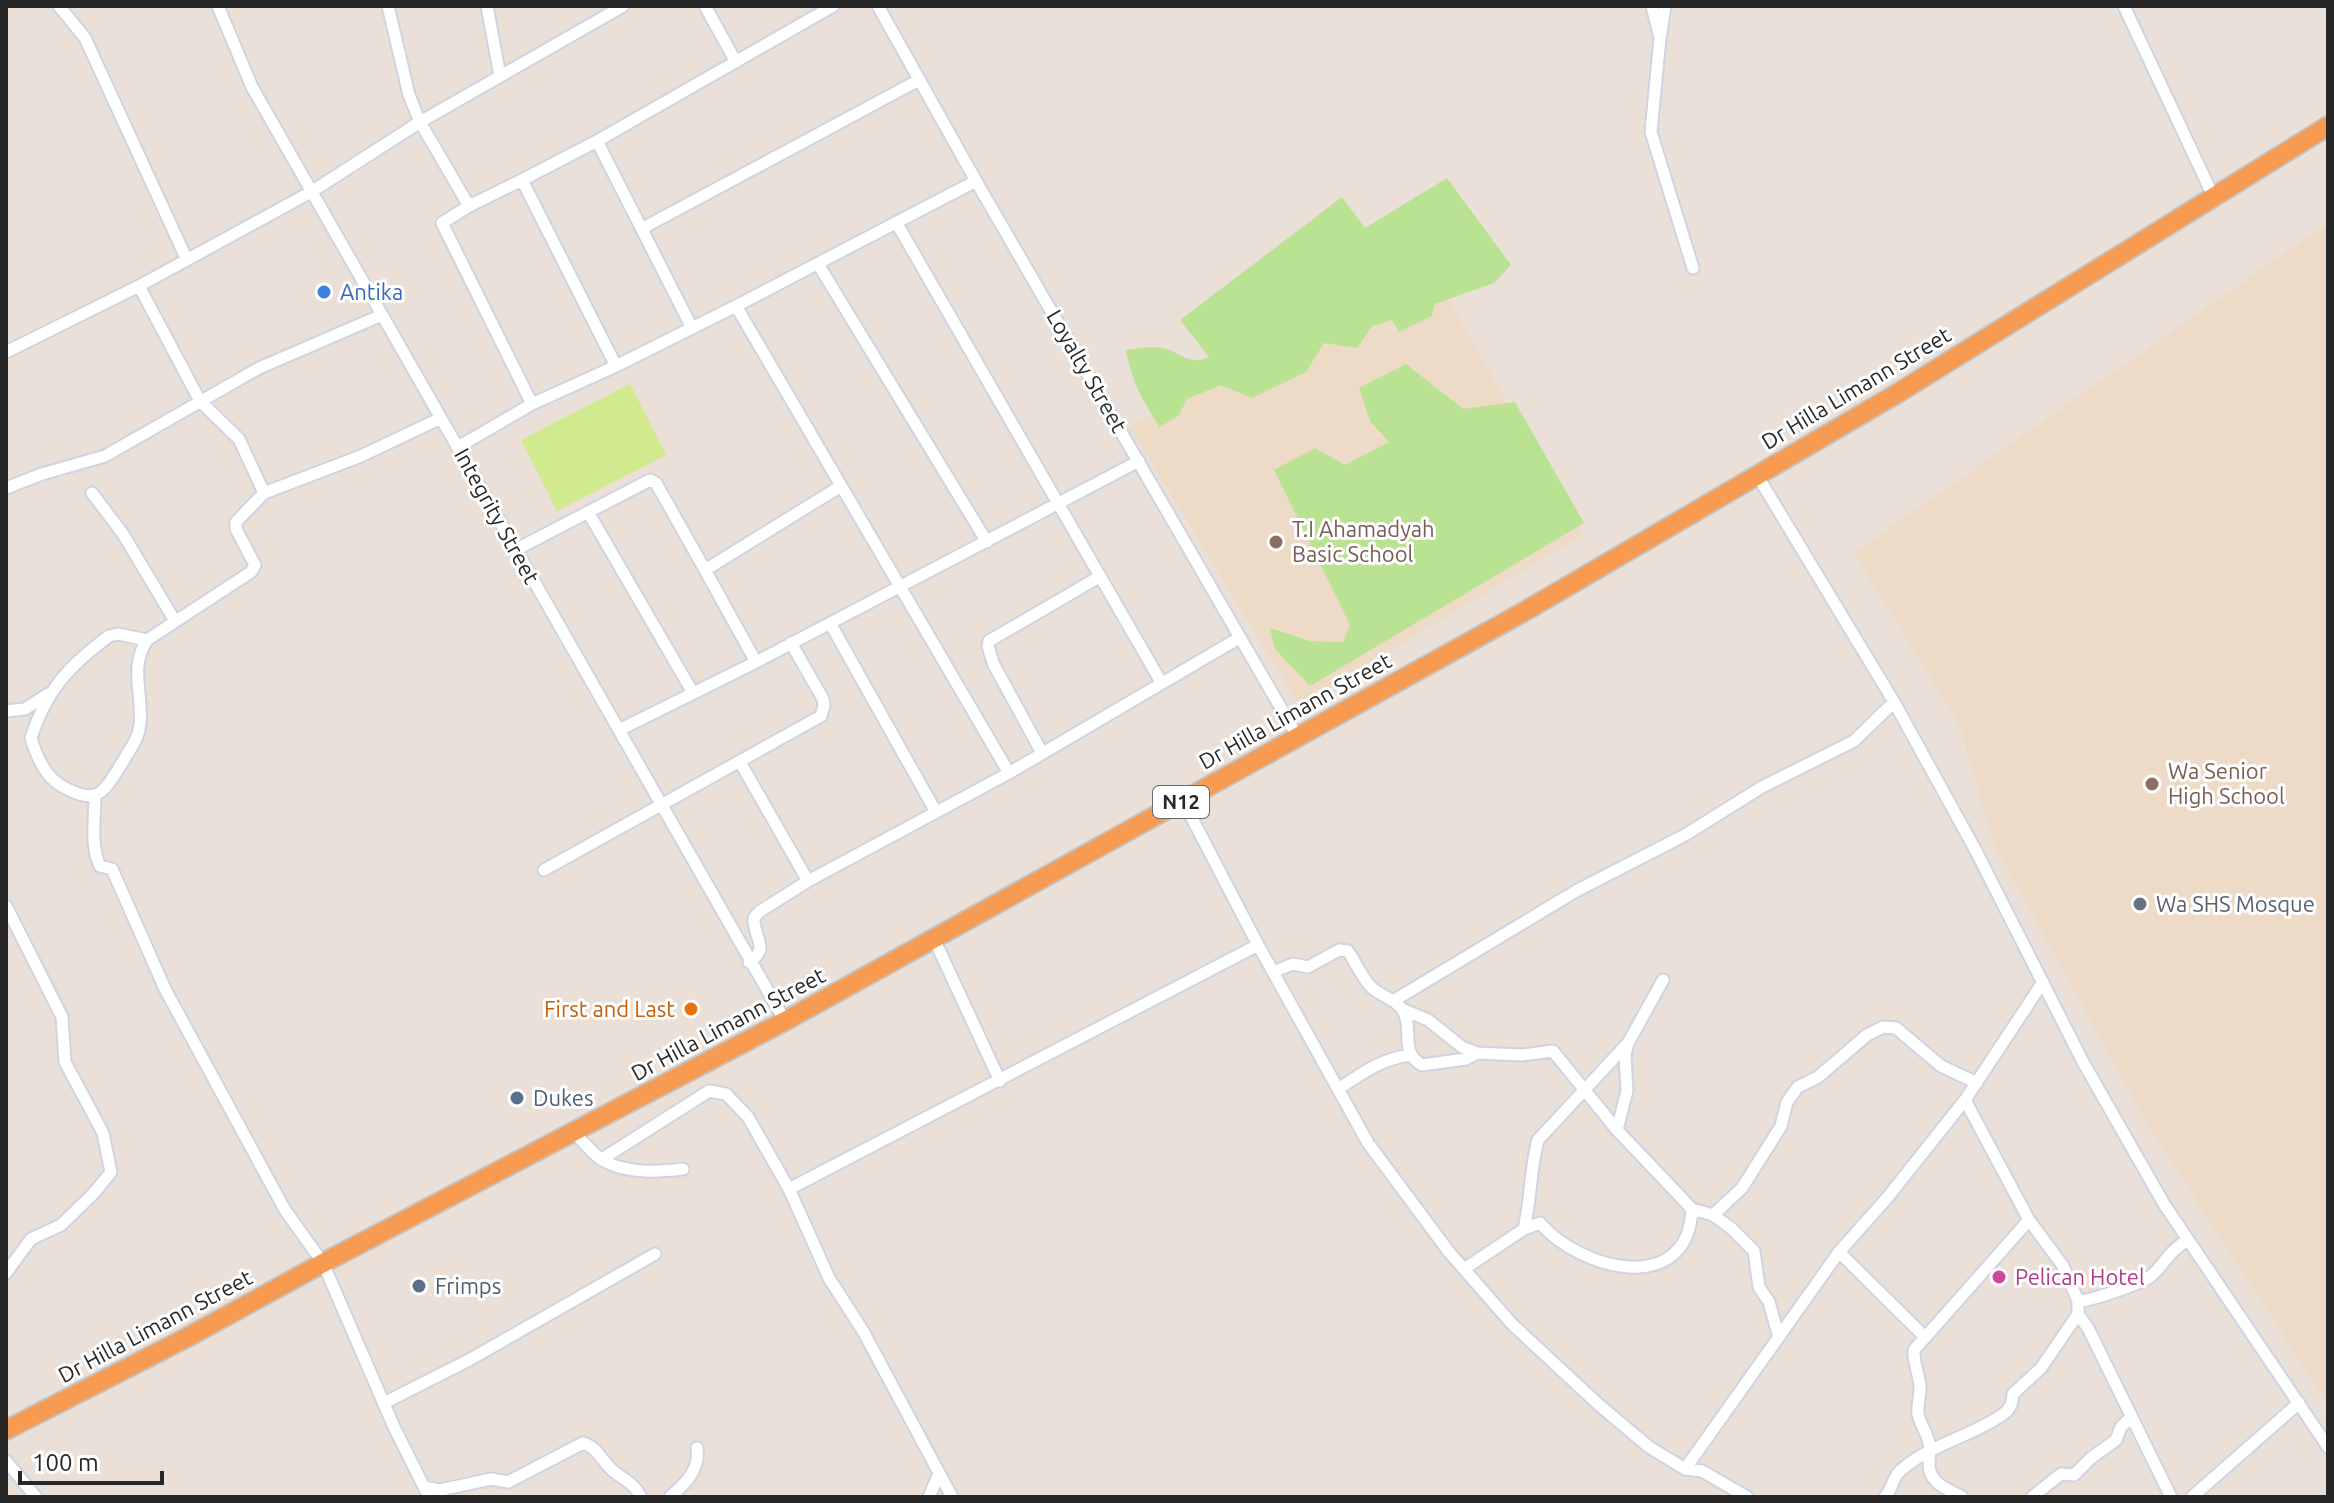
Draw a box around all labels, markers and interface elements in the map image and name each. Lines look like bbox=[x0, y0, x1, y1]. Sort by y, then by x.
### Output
place label: Antika bbox=[340, 279, 403, 304]
marker: Antika bbox=[315, 283, 333, 301]
street label: Loyalty Street bbox=[1042, 305, 1133, 437]
street label: Dr Hilla Limann Street bbox=[1757, 321, 1955, 454]
street label: Integrity Street bbox=[450, 444, 545, 588]
place label: T.I Ahamadyah Basic School bbox=[1292, 516, 1435, 566]
marker: T.I Ahamadyah Basic School bbox=[1267, 533, 1285, 551]
street label: Dr Hilla Limann Street bbox=[1194, 647, 1396, 774]
place label: Wa Senior High School bbox=[2168, 758, 2285, 808]
marker: Wa Senior High School bbox=[2143, 775, 2161, 793]
road number: N12 bbox=[1153, 786, 1209, 818]
place label: Wa SHS Mosque bbox=[2156, 891, 2315, 916]
marker: Wa SHS Mosque bbox=[2131, 895, 2149, 913]
street label: Dr Hilla Limann Street bbox=[627, 962, 829, 1085]
place label: First and Last bbox=[544, 996, 675, 1021]
marker: First and Last bbox=[682, 1000, 700, 1018]
place label: Dukes bbox=[533, 1085, 594, 1110]
marker: Dukes bbox=[508, 1089, 526, 1107]
street label: Dr Hilla Limann Street bbox=[54, 1264, 256, 1387]
place label: Pelican Hotel bbox=[2015, 1264, 2145, 1289]
marker: Pelican Hotel bbox=[1990, 1268, 2008, 1286]
place label: Frimps bbox=[435, 1273, 501, 1298]
marker: Frimps bbox=[410, 1277, 428, 1295]
scale bar bbox=[20, 1435, 162, 1485]
text: 100 m bbox=[32, 1449, 99, 1476]

